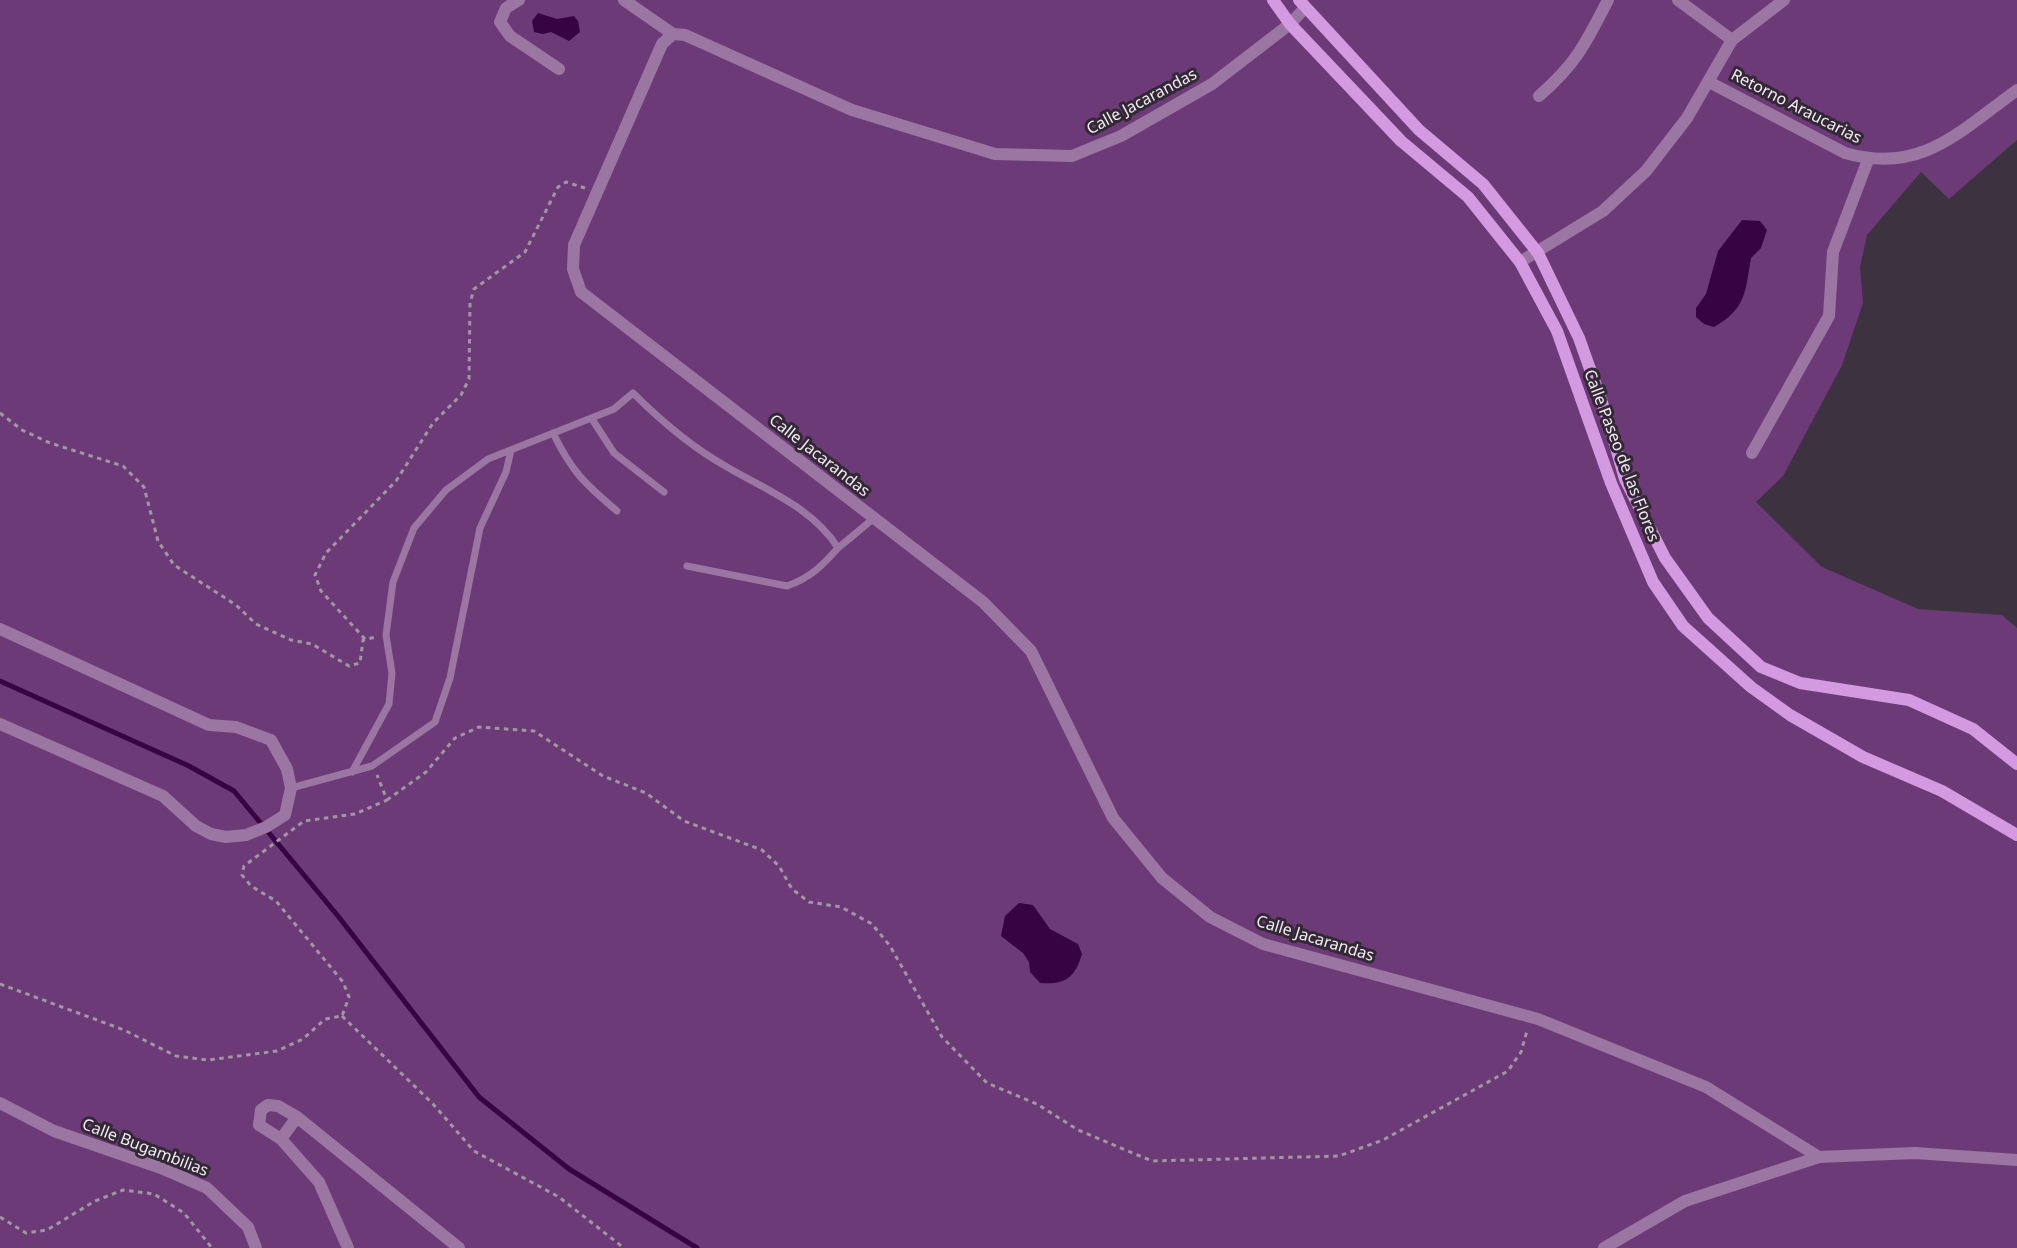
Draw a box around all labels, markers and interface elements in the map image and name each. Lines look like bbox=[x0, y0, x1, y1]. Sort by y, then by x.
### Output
street label: Calle Jacarandas bbox=[1084, 65, 1200, 139]
street label: Retorno Araucarias bbox=[1727, 66, 1865, 148]
street label: Calle Paseo de las Flores bbox=[1579, 367, 1663, 545]
street label: Calle Jacarandas bbox=[765, 411, 873, 501]
street label: Calle Jacarandas bbox=[1254, 912, 1376, 966]
street label: Calle Bugambilias bbox=[79, 1115, 211, 1181]

